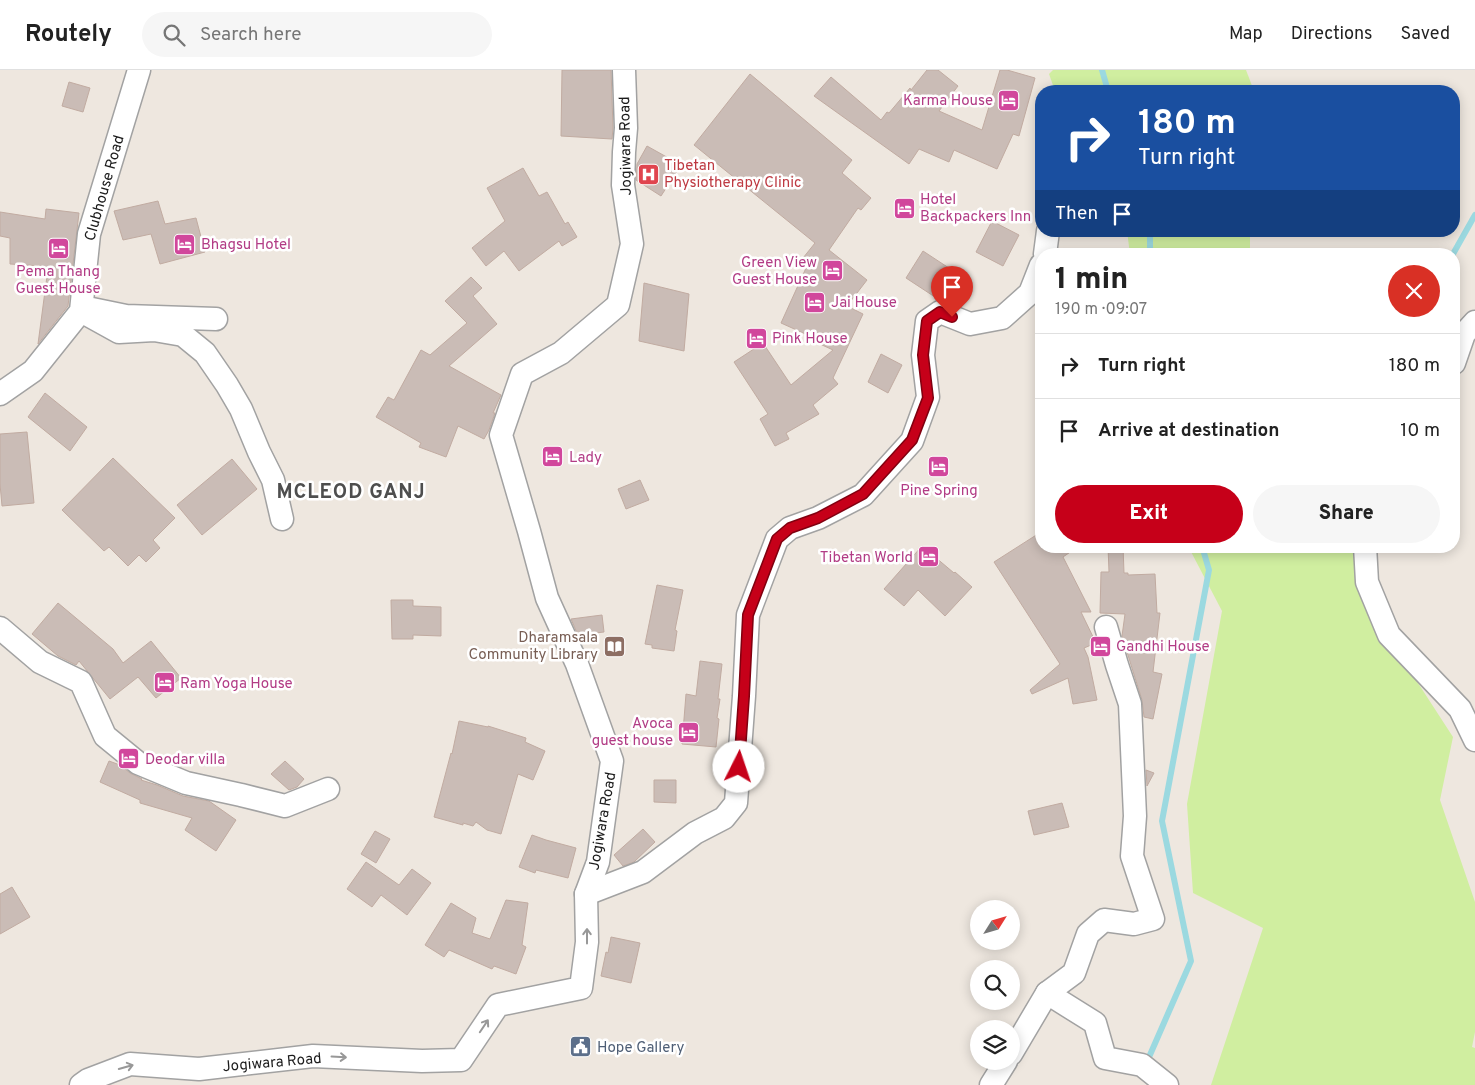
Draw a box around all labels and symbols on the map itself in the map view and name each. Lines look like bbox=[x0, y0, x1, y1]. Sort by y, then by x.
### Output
hotel icon: Karma House bbox=[997, 88, 1021, 112]
place label: Karma House bbox=[903, 92, 993, 111]
street label: Jogiwara Road bbox=[616, 96, 637, 196]
street label: Clubhouse Road bbox=[81, 133, 130, 244]
place label: Tibetan Physiotherapy Clinic bbox=[664, 157, 802, 193]
hospital icon: Tibetan Physiotherapy Clinic bbox=[636, 162, 660, 186]
place label: Hotel Backpackers Inn bbox=[920, 191, 1031, 227]
hotel icon: Hotel Backpackers Inn bbox=[892, 196, 916, 220]
hotel icon: Bhagsu Hotel bbox=[173, 232, 197, 256]
hotel icon: Pema Thang Guest House bbox=[46, 236, 70, 260]
place label: Bhagsu Hotel bbox=[201, 236, 291, 255]
place label: Green View Guest House bbox=[732, 254, 817, 290]
hotel icon: Green View Guest House bbox=[821, 259, 845, 283]
place label: Pema Thang Guest House bbox=[16, 263, 101, 299]
pin bbox=[931, 266, 973, 317]
hotel icon: Jai House bbox=[803, 290, 827, 314]
place label: Jai House bbox=[831, 294, 897, 313]
hotel icon: Pink House bbox=[744, 326, 768, 350]
place label: Pink House bbox=[772, 330, 848, 349]
hotel icon: Lady bbox=[541, 445, 565, 469]
place label: Lady bbox=[569, 449, 602, 468]
hotel icon: Pine Spring bbox=[927, 455, 951, 479]
district label: MCLEOD GANJ bbox=[276, 480, 426, 506]
place label: Pine Spring bbox=[900, 482, 978, 501]
hotel icon: Tibetan World bbox=[917, 545, 941, 569]
place label: Tibetan World bbox=[820, 549, 913, 568]
place label: Dharamsala Community Library bbox=[469, 629, 598, 665]
library icon: Dharamsala Community Library bbox=[602, 634, 626, 658]
hotel icon: Gandhi House bbox=[1088, 634, 1112, 658]
place label: Gandhi House bbox=[1116, 638, 1210, 657]
hotel icon: Ram Yoga House bbox=[152, 671, 176, 695]
place label: Ram Yoga House bbox=[180, 675, 293, 694]
place label: Avoca guest house bbox=[592, 715, 673, 751]
hotel icon: Avoca guest house bbox=[677, 720, 701, 744]
position arrow bbox=[712, 740, 764, 792]
hotel icon: Deodar villa bbox=[117, 747, 141, 771]
place label: Deodar villa bbox=[145, 751, 225, 770]
street label: Jogiwara Road bbox=[585, 771, 621, 872]
north arrow bbox=[970, 900, 1020, 950]
one-way arrow bbox=[582, 928, 592, 944]
one-way arrow bbox=[479, 1019, 489, 1033]
public building icon: Hope Gallery bbox=[569, 1035, 593, 1059]
place label: Hope Gallery bbox=[597, 1039, 684, 1058]
street label: Jogiwara Road bbox=[222, 1050, 322, 1077]
one-way arrow bbox=[331, 1053, 347, 1062]
one-way arrow bbox=[117, 1062, 133, 1071]

